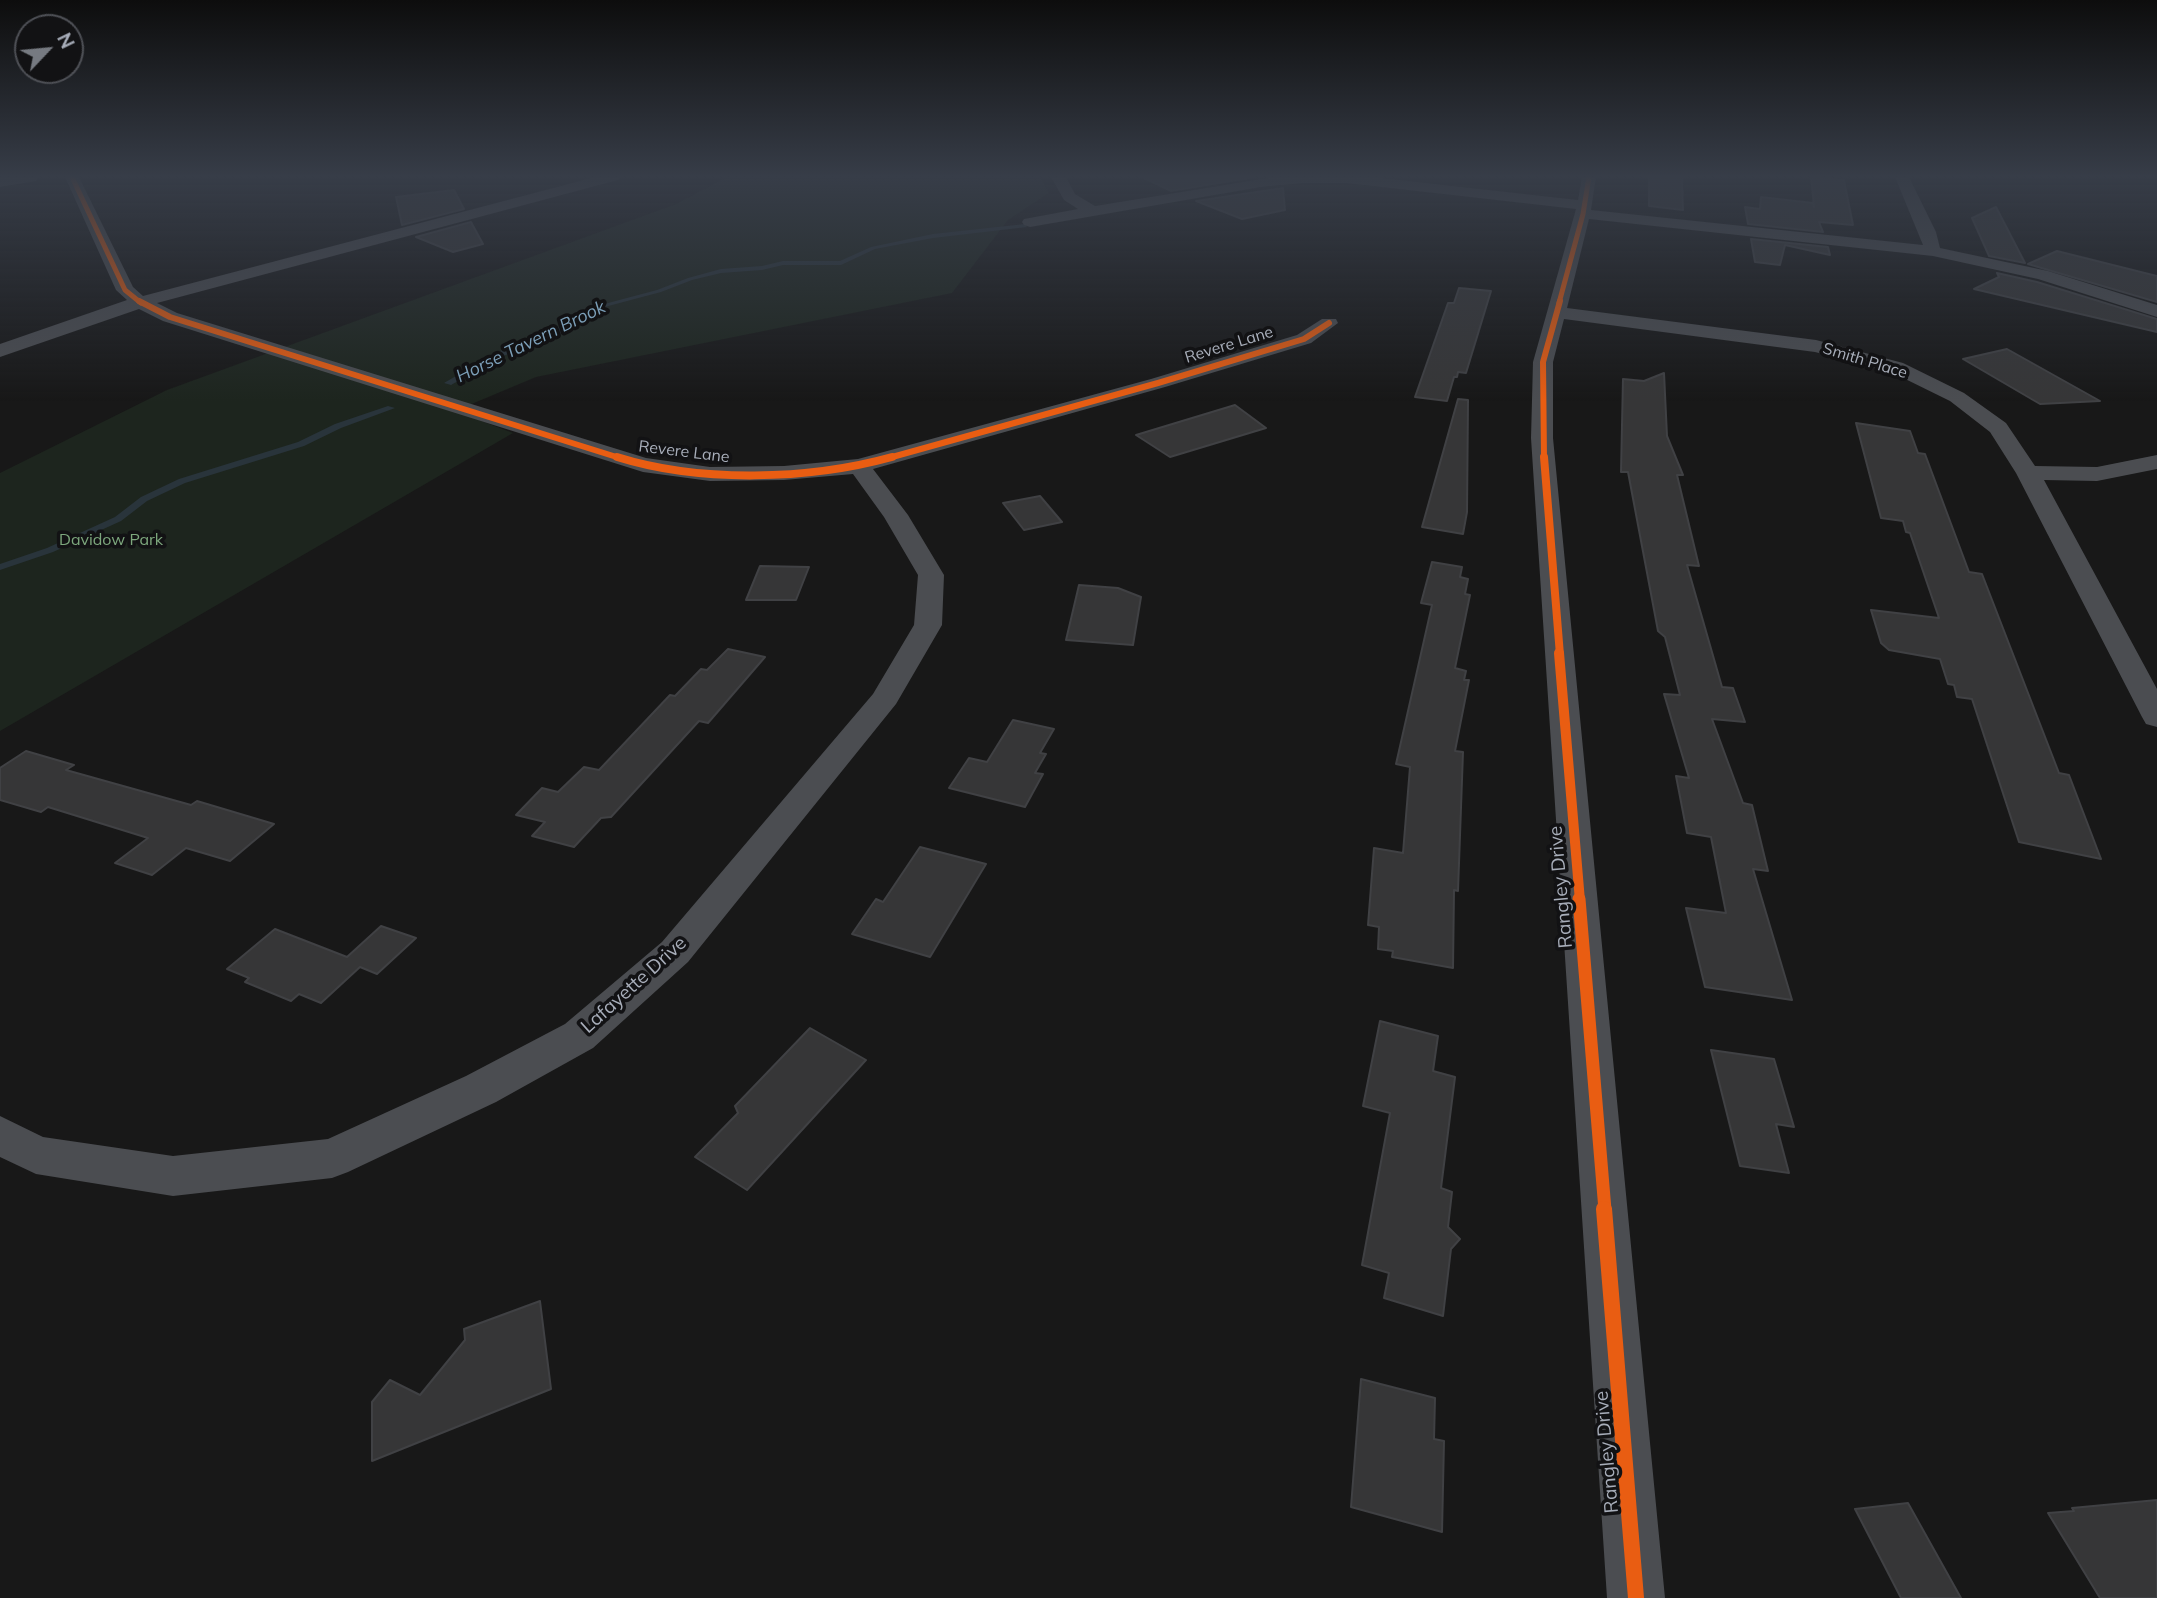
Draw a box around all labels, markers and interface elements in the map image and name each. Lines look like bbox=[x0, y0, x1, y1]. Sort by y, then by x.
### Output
north arrow bbox=[14, 14, 84, 84]
text: N bbox=[52, 29, 80, 52]
water label: Horse Tavern Brook bbox=[453, 296, 609, 388]
street label: Revere Lane bbox=[1182, 322, 1276, 368]
street label: Smith Place bbox=[1820, 339, 1910, 383]
street label: Revere Lane bbox=[637, 437, 731, 467]
park label: Davidow Park bbox=[59, 530, 163, 550]
street label: Rangley Drive bbox=[1544, 825, 1578, 949]
street label: Lafayette Drive bbox=[577, 932, 691, 1038]
street label: Rangley Drive bbox=[1590, 1390, 1624, 1514]

